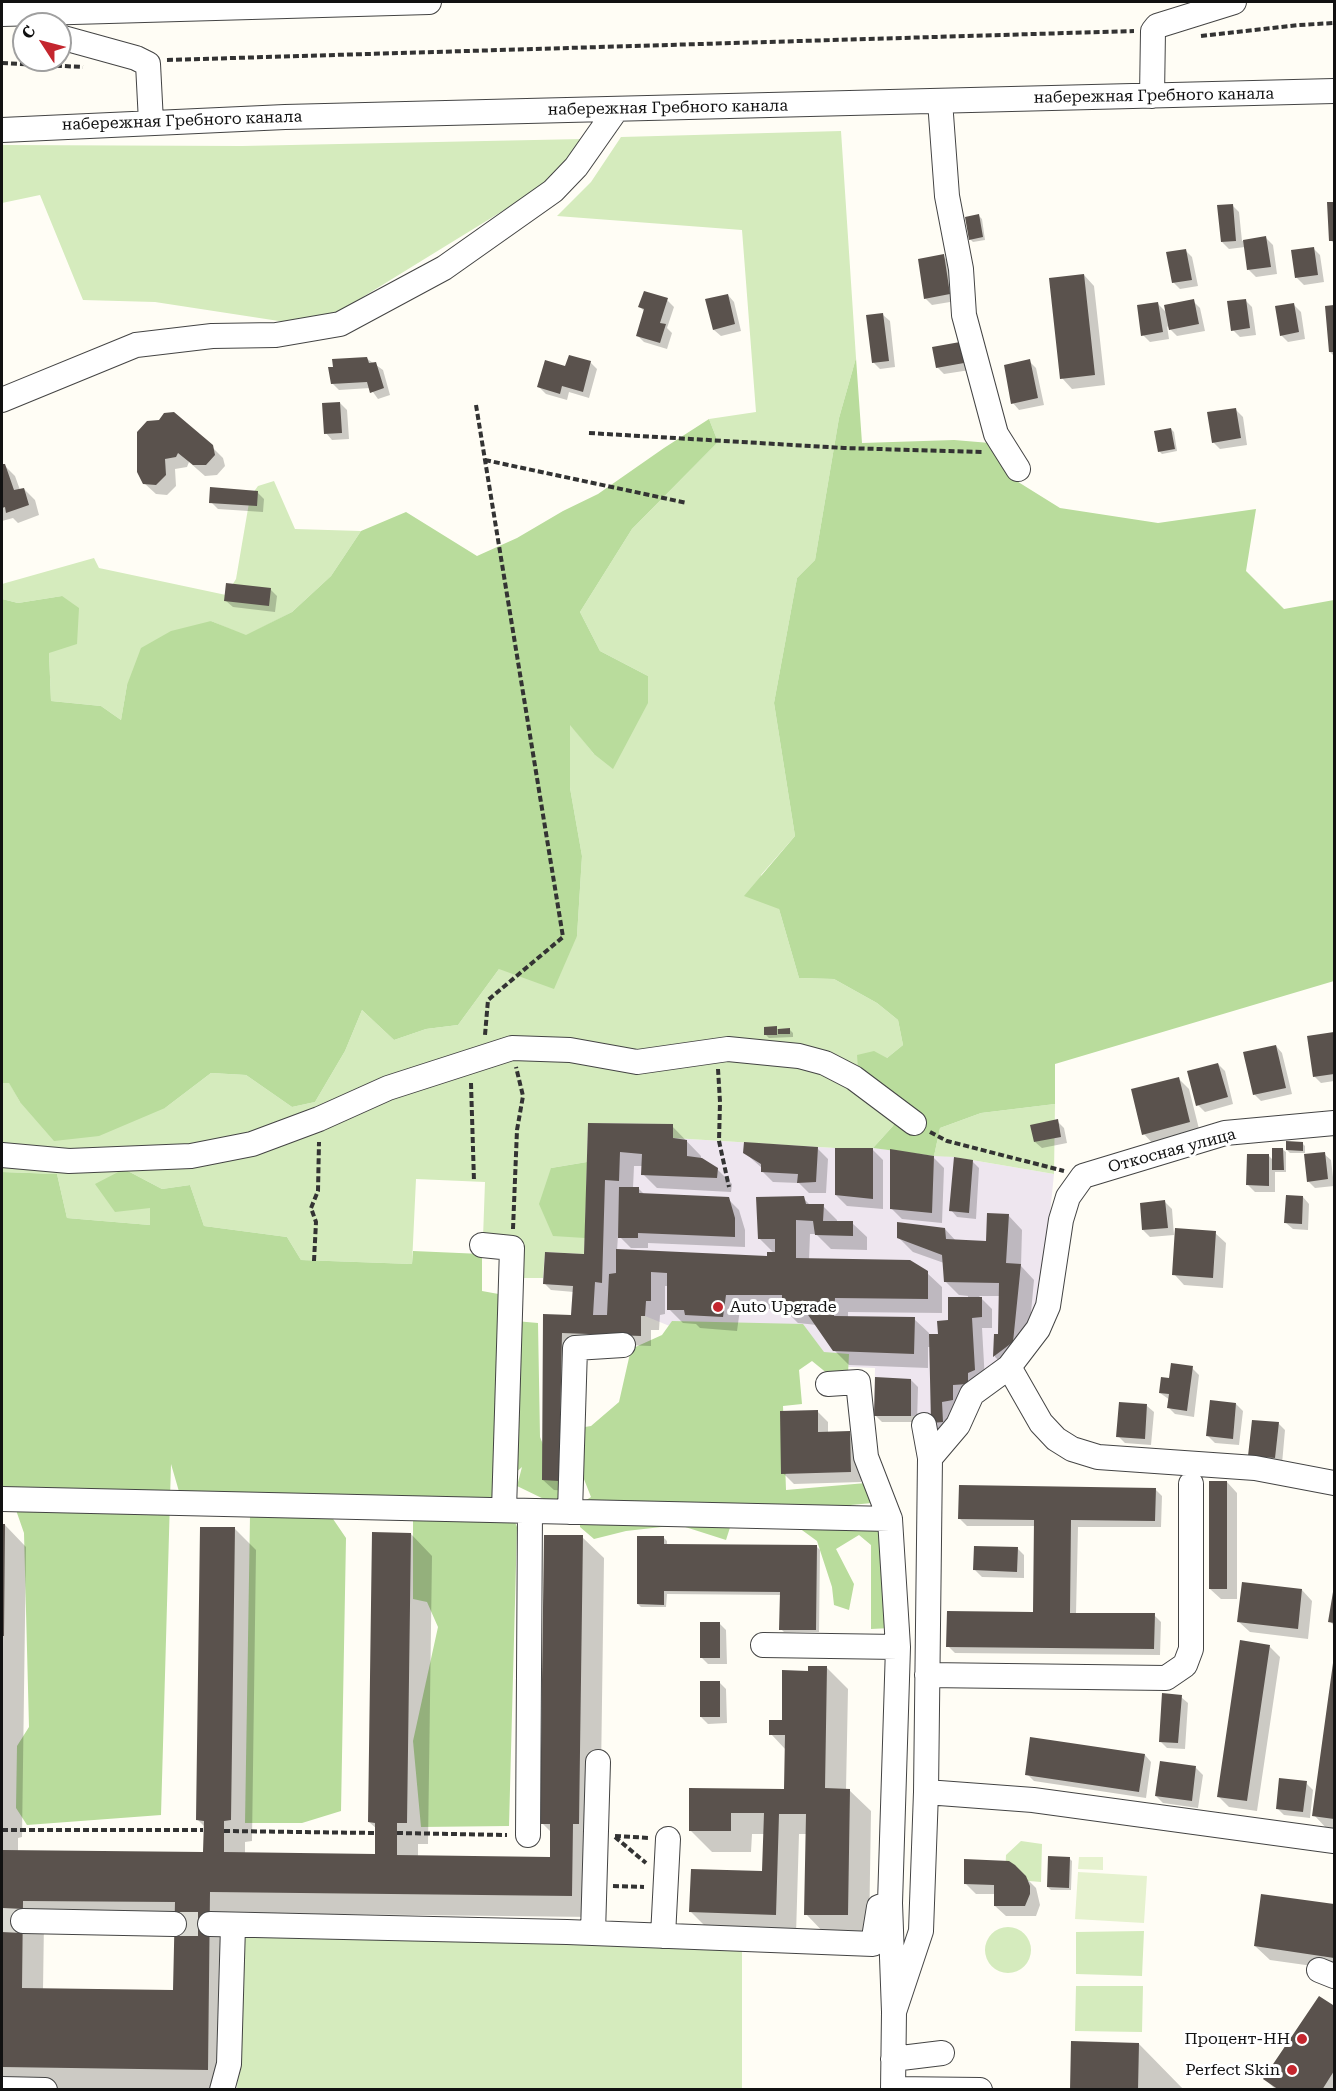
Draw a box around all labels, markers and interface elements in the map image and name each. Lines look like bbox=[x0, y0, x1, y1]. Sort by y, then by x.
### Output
north arrow bbox=[12, 12, 72, 72]
text: С bbox=[18, 22, 40, 42]
street label: набережная Гребного канала bbox=[1034, 84, 1274, 108]
street label: набережная Гребного канала bbox=[548, 96, 788, 120]
street label: набережная Гребного канала bbox=[62, 107, 302, 135]
street label: Откосная улица bbox=[1106, 1125, 1238, 1177]
place label: Auto Upgrade bbox=[730, 1297, 837, 1317]
marker: Auto Upgrade bbox=[711, 1300, 725, 1314]
place label: Процент-НН bbox=[1184, 2029, 1290, 2049]
marker: Процент-НН bbox=[1295, 2032, 1309, 2046]
place label: Perfect Skin bbox=[1185, 2060, 1280, 2080]
marker: Perfect Skin bbox=[1285, 2063, 1299, 2077]

